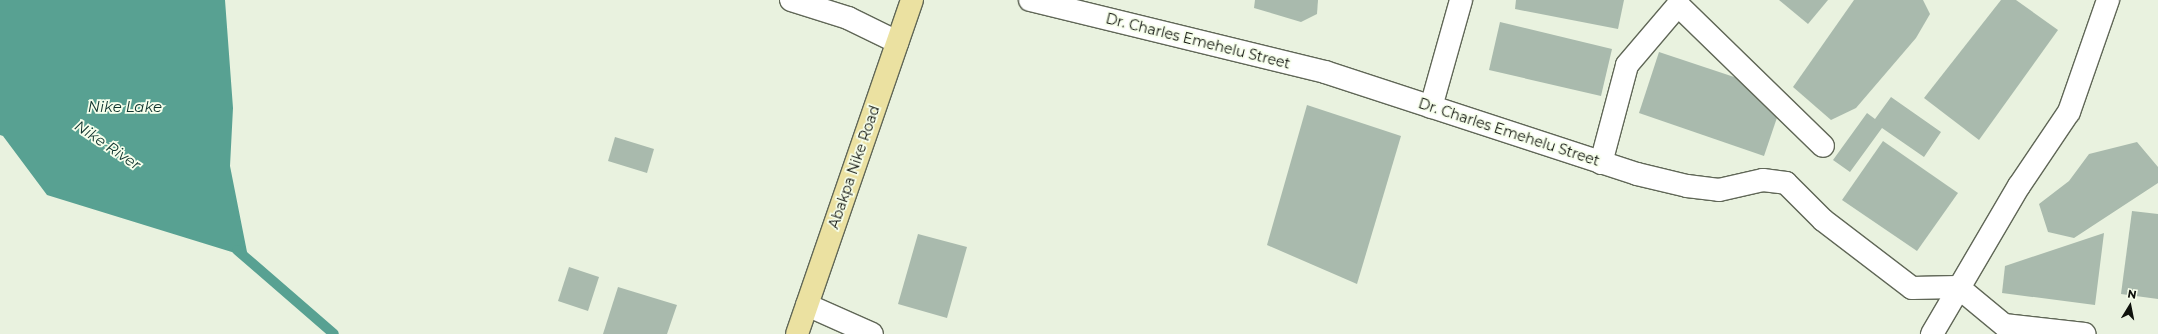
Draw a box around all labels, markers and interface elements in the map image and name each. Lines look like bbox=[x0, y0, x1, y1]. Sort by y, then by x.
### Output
street label: Dr. Charles Emehelu Street bbox=[1104, 10, 1292, 72]
street label: Dr. Charles Emehelu Street bbox=[1416, 95, 1602, 169]
water label: Nike Lake bbox=[88, 98, 162, 116]
street label: Abakpa Nike Road bbox=[825, 103, 883, 231]
water label: Nike River bbox=[72, 116, 144, 174]
north arrow bbox=[2110, 286, 2150, 326]
text: N bbox=[2126, 287, 2138, 302]

